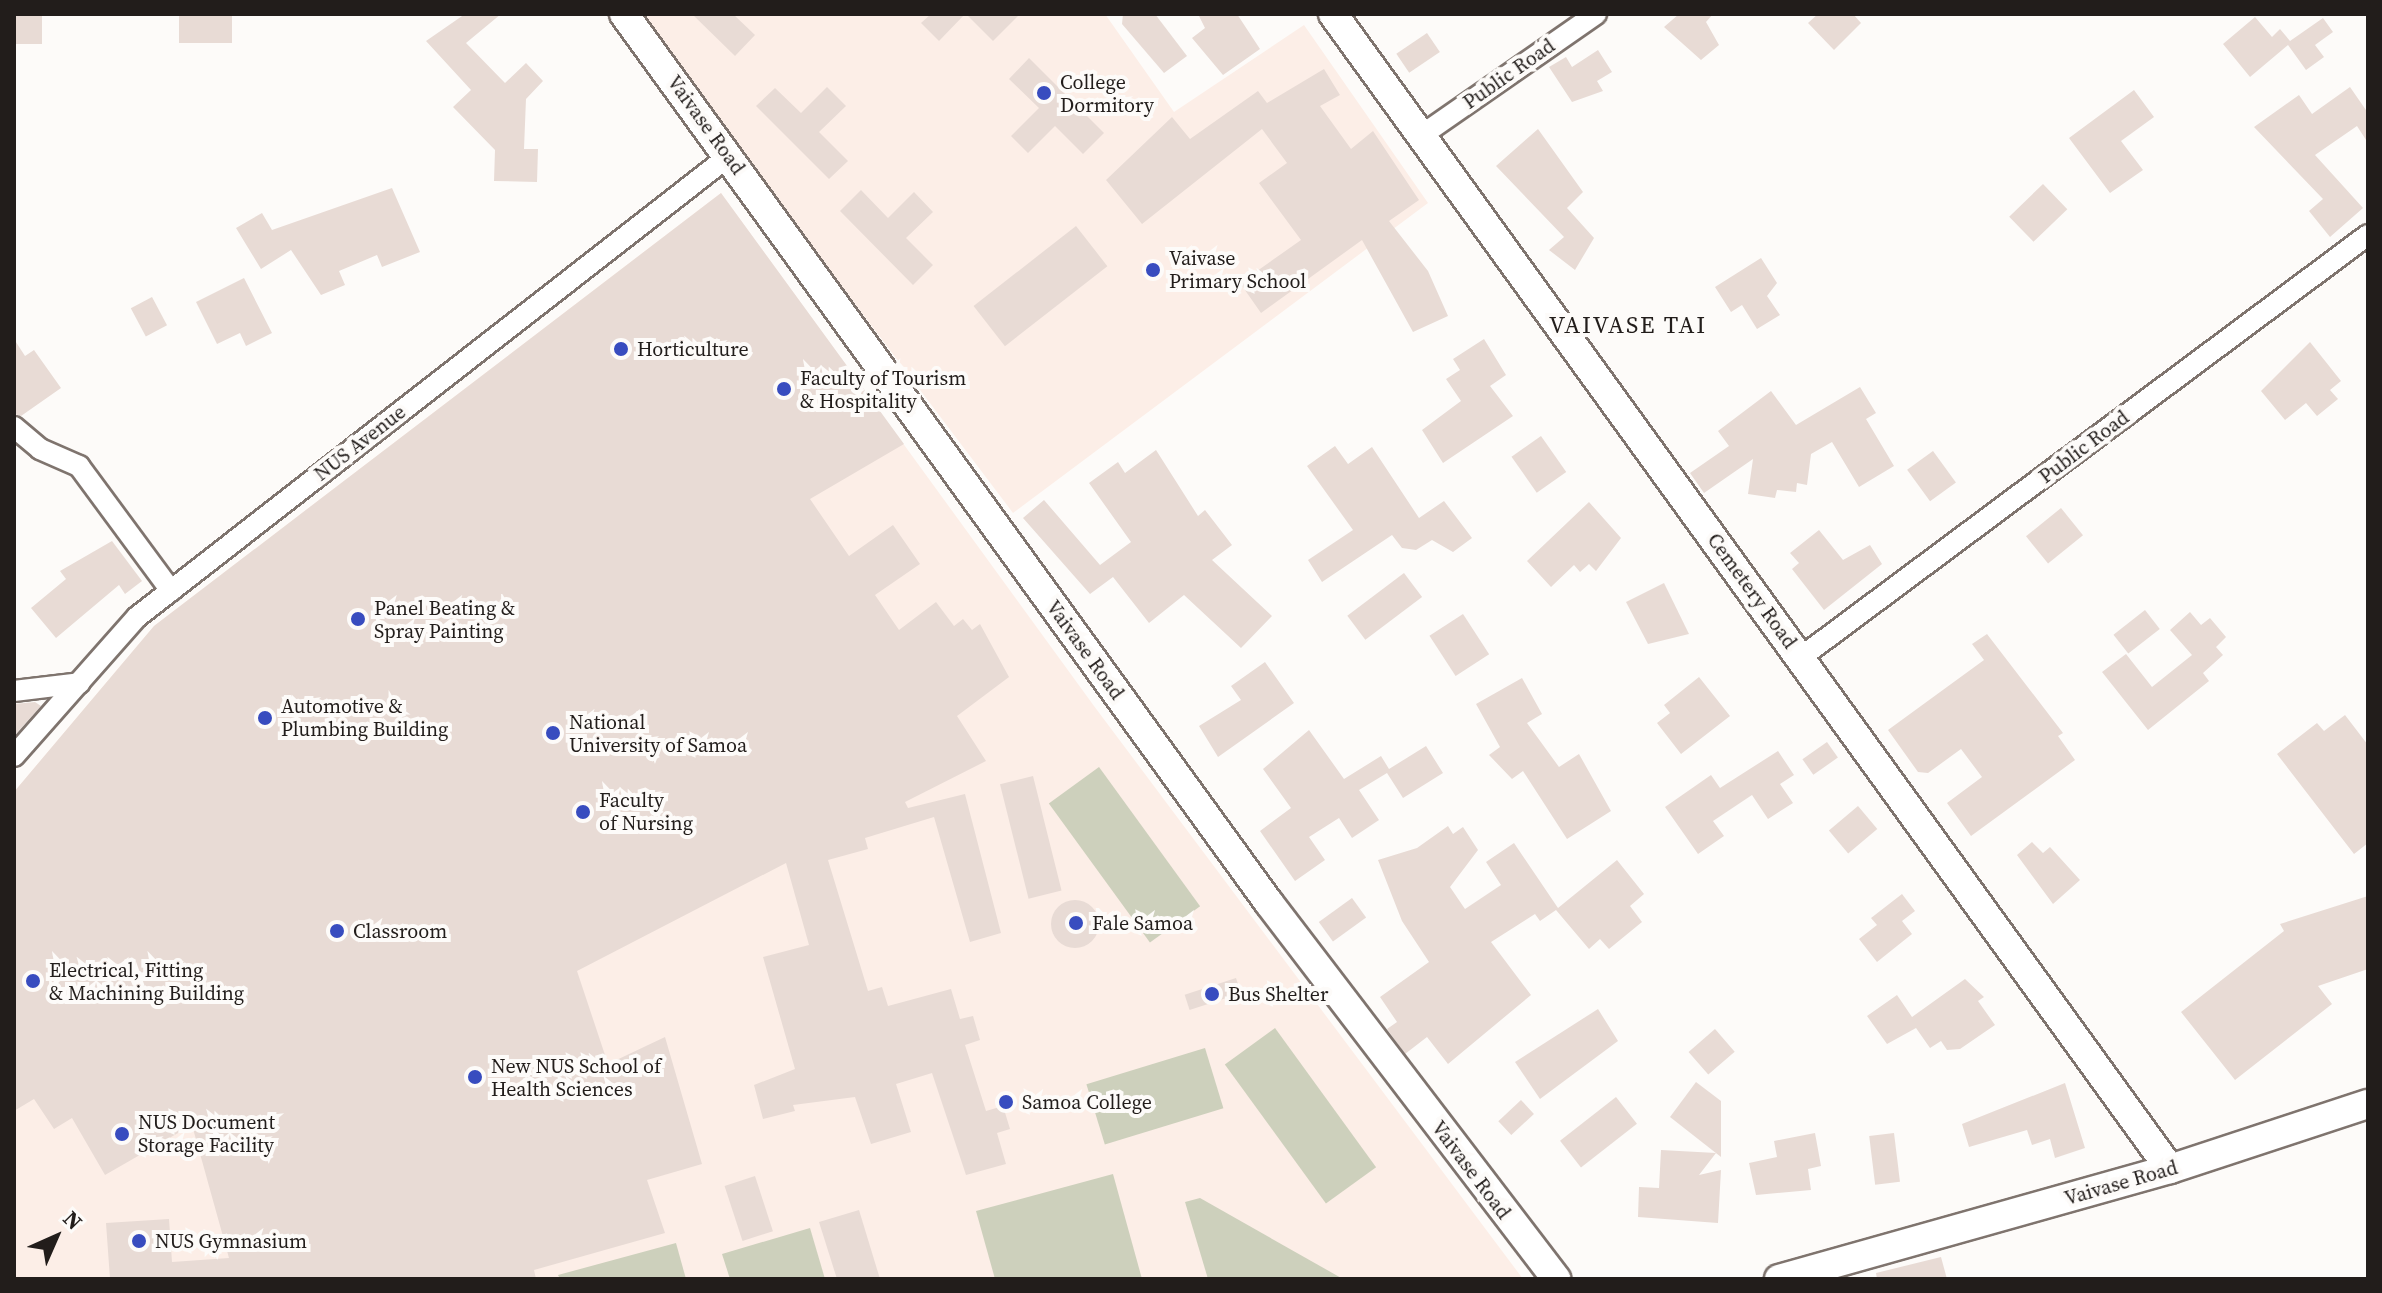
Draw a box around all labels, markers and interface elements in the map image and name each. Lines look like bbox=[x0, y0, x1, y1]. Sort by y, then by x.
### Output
street label: Public Road bbox=[1459, 34, 1559, 114]
place label: College Dormitory bbox=[1060, 70, 1154, 117]
street label: Vaivase Road bbox=[662, 71, 750, 179]
marker: College Dormitory bbox=[1035, 84, 1053, 102]
place label: Vaivase Primary School bbox=[1169, 246, 1306, 293]
marker: Vaivase Primary School bbox=[1144, 261, 1162, 279]
district label: VAIVASE TAI bbox=[1549, 311, 1707, 339]
place label: Horticulture bbox=[637, 337, 749, 361]
marker: Horticulture bbox=[612, 340, 630, 358]
place label: Faculty of Tourism & Hospitality bbox=[800, 366, 967, 413]
marker: Faculty of Tourism & Hospitality bbox=[775, 380, 793, 398]
street label: NUS Avenue bbox=[310, 400, 410, 486]
street label: Public Road bbox=[2034, 405, 2134, 489]
street label: Cemetery Road bbox=[1702, 529, 1802, 653]
place label: Panel Beating & Spray Painting bbox=[374, 596, 515, 643]
street label: Vaivase Road bbox=[1041, 596, 1129, 704]
marker: Panel Beating & Spray Painting bbox=[349, 610, 367, 628]
place label: Automotive & Plumbing Building bbox=[281, 694, 448, 741]
marker: Automotive & Plumbing Building bbox=[256, 709, 274, 727]
place label: National University of Samoa bbox=[569, 710, 747, 757]
marker: National University of Samoa bbox=[544, 724, 562, 742]
place label: Faculty of Nursing bbox=[599, 788, 693, 835]
marker: Faculty of Nursing bbox=[574, 803, 592, 821]
place label: Fale Samoa bbox=[1092, 911, 1193, 935]
marker: Fale Samoa bbox=[1067, 914, 1085, 932]
place label: Classroom bbox=[353, 919, 447, 943]
marker: Classroom bbox=[328, 922, 346, 940]
place label: Electrical, Fitting & Machining Building bbox=[49, 958, 244, 1005]
marker: Electrical, Fitting & Machining Building bbox=[24, 972, 42, 990]
place label: Bus Shelter bbox=[1228, 982, 1328, 1006]
marker: Bus Shelter bbox=[1203, 985, 1221, 1003]
place label: New NUS School of Health Sciences bbox=[491, 1054, 661, 1101]
marker: New NUS School of Health Sciences bbox=[466, 1068, 484, 1086]
place label: Samoa College bbox=[1022, 1090, 1152, 1114]
marker: Samoa College bbox=[997, 1093, 1015, 1111]
place label: NUS Document Storage Facility bbox=[138, 1110, 275, 1157]
street label: Vaivase Road bbox=[1426, 1116, 1516, 1224]
marker: NUS Document Storage Facility bbox=[113, 1125, 131, 1143]
street label: Vaivase Road bbox=[2062, 1155, 2180, 1211]
north arrow bbox=[16, 1197, 96, 1277]
text: N bbox=[57, 1204, 89, 1236]
place label: NUS Gymnasium bbox=[155, 1229, 307, 1253]
marker: NUS Gymnasium bbox=[130, 1232, 148, 1250]

